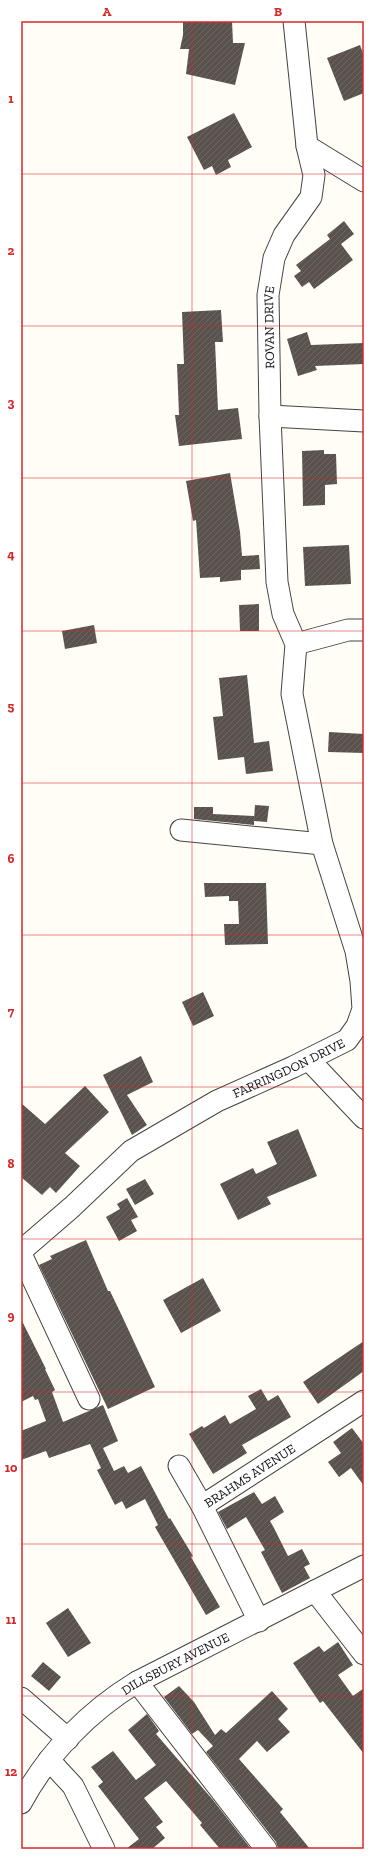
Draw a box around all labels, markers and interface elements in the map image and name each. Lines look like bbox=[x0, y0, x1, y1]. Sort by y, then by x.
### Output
text: A bbox=[103, 4, 112, 19]
text: B bbox=[274, 4, 282, 19]
text: 1 bbox=[8, 91, 14, 106]
text: 2 bbox=[8, 243, 15, 258]
street label: ROVAN DRIVE bbox=[261, 285, 277, 369]
text: 3 bbox=[8, 395, 15, 410]
text: 4 bbox=[7, 547, 15, 562]
text: 5 bbox=[8, 699, 15, 714]
text: 6 bbox=[8, 851, 15, 866]
text: 7 bbox=[8, 1004, 15, 1019]
street label: FARRINGDON DRIVE bbox=[230, 1035, 348, 1101]
text: 8 bbox=[7, 1156, 15, 1171]
text: 9 bbox=[8, 1308, 15, 1323]
street label: BRAHMS AVENUE bbox=[202, 1440, 298, 1511]
text: 10 bbox=[5, 1460, 18, 1475]
text: 11 bbox=[6, 1612, 17, 1627]
street label: DILLSBURY AVENUE bbox=[119, 1629, 232, 1698]
text: 12 bbox=[5, 1764, 17, 1779]

